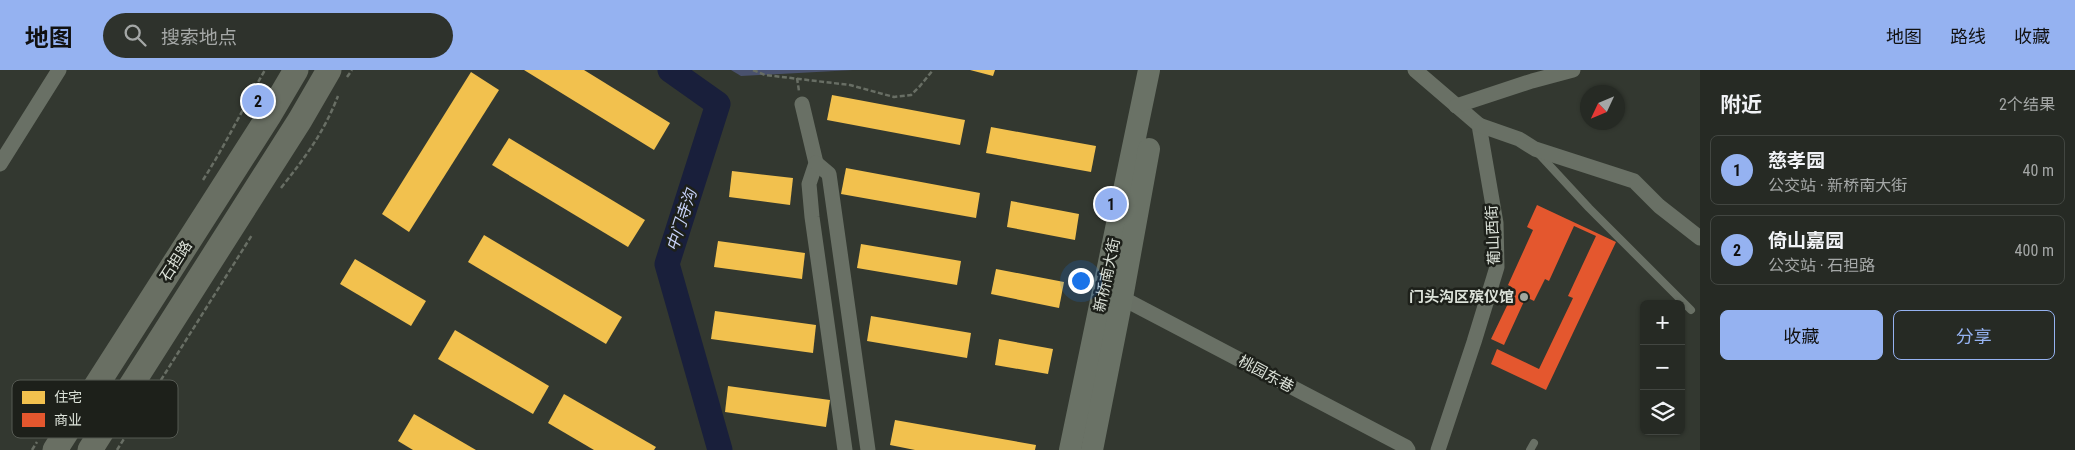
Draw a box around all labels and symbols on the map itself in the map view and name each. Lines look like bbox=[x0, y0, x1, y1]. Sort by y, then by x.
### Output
pin: 2 bbox=[242, 82, 274, 120]
north arrow bbox=[1580, 85, 1625, 130]
water label: 中门寺沟 bbox=[663, 185, 701, 254]
pin: 1 bbox=[1095, 185, 1127, 223]
street label: 葡山西街 bbox=[1482, 205, 1504, 265]
street label: 新桥南大街 bbox=[1090, 236, 1124, 314]
street label: 石担路 bbox=[156, 237, 196, 285]
your location bbox=[1068, 268, 1094, 294]
place label: 门头沟区殡仪馆 bbox=[1409, 288, 1514, 306]
marker: 门头沟区殡仪馆 bbox=[1518, 291, 1530, 303]
street label: 桃园东巷 bbox=[1235, 352, 1297, 396]
legend bbox=[12, 380, 178, 438]
text: 住宅 bbox=[54, 389, 82, 405]
text: 商业 bbox=[54, 412, 82, 428]

